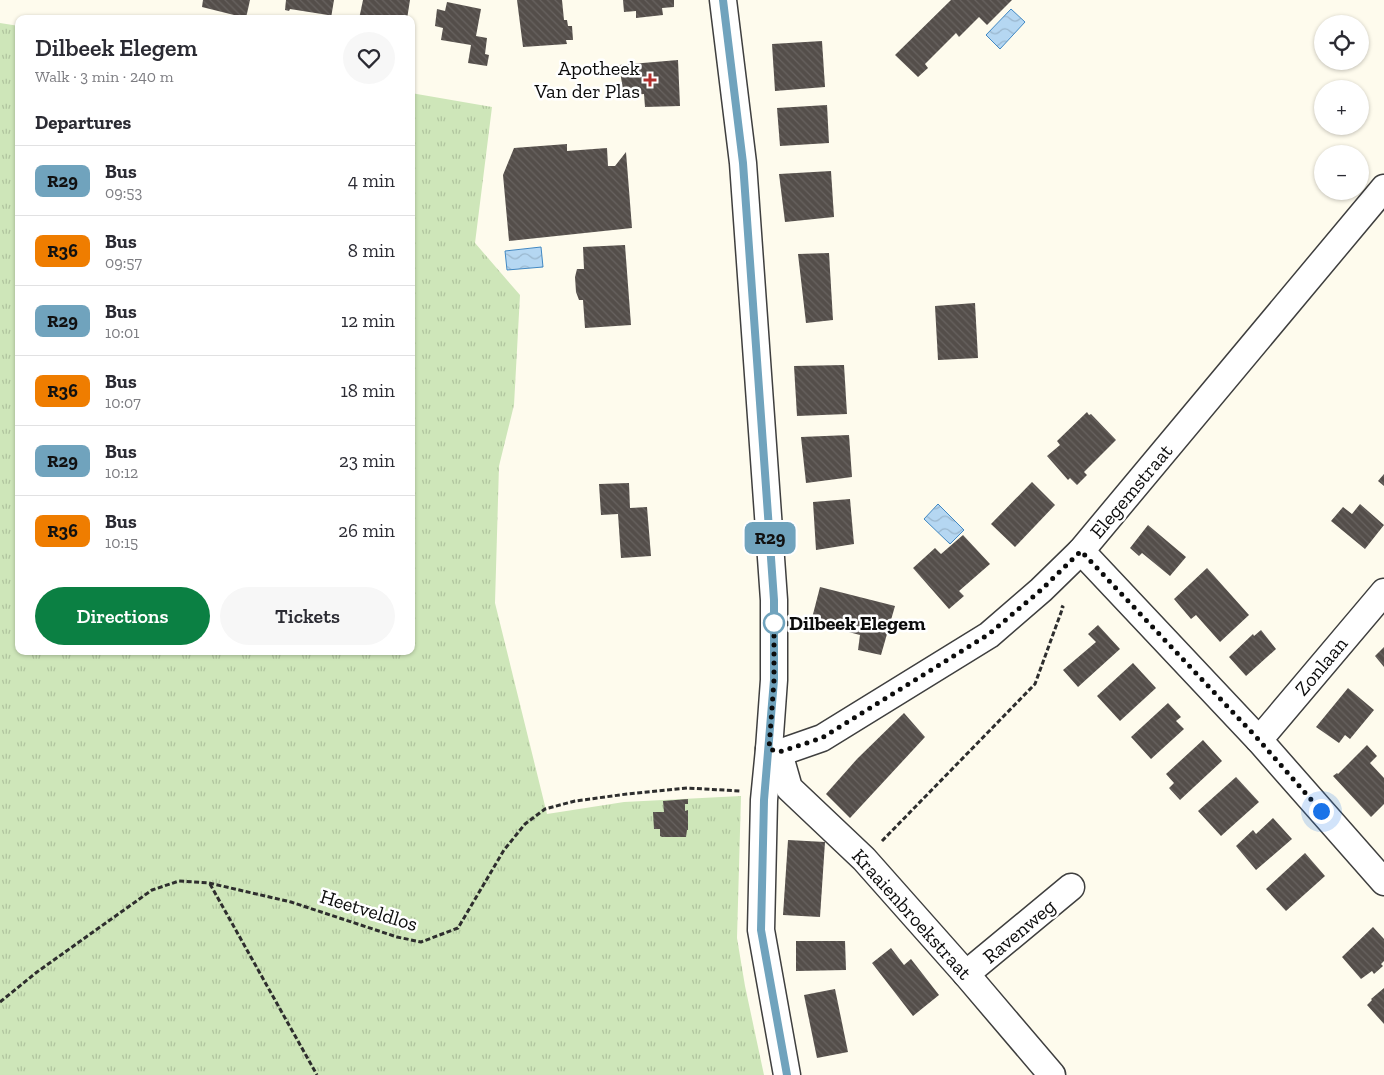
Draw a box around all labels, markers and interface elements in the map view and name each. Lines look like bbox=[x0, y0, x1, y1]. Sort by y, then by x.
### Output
map controls bbox=[1314, 15, 1369, 200]
button: locate bbox=[1314, 15, 1369, 70]
button: heart bbox=[343, 32, 395, 84]
text: Dilbeek Elegem bbox=[35, 33, 197, 62]
place label: Apotheek Van der Plas bbox=[533, 56, 641, 103]
text: Walk · 3 min · 240 m bbox=[35, 67, 174, 86]
marker: Apotheek Van der Plas bbox=[644, 74, 656, 86]
button: + bbox=[1314, 80, 1369, 135]
text: Departures bbox=[35, 111, 131, 134]
button: − bbox=[1314, 145, 1369, 200]
text: Bus bbox=[105, 160, 137, 183]
text: 4 min bbox=[348, 169, 395, 192]
text: R29 bbox=[47, 170, 78, 192]
text: 09:53 bbox=[105, 183, 142, 202]
text: Bus bbox=[105, 230, 137, 253]
text: 8 min bbox=[348, 239, 395, 262]
text: R36 bbox=[47, 240, 78, 262]
text: 09:57 bbox=[105, 253, 142, 272]
text: Bus bbox=[105, 300, 137, 323]
text: 12 min bbox=[341, 309, 395, 332]
text: R29 bbox=[47, 310, 78, 332]
text: 10:01 bbox=[105, 323, 139, 342]
text: Bus bbox=[105, 370, 137, 393]
text: 18 min bbox=[341, 379, 395, 402]
text: R36 bbox=[47, 380, 78, 402]
text: 10:07 bbox=[105, 393, 141, 412]
street label: Elegemstraat bbox=[1085, 439, 1178, 543]
text: Bus bbox=[105, 440, 137, 463]
text: 23 min bbox=[339, 449, 395, 472]
text: R29 bbox=[47, 450, 78, 472]
text: 10:12 bbox=[105, 463, 138, 482]
text: Bus bbox=[105, 510, 137, 533]
text: 26 min bbox=[338, 519, 395, 542]
text: R36 bbox=[47, 520, 78, 542]
line badge: R29 bbox=[741, 522, 799, 554]
text: R29 bbox=[755, 527, 785, 549]
text: 10:15 bbox=[105, 533, 138, 552]
button: Directions bbox=[35, 587, 210, 645]
button: Tickets bbox=[220, 587, 395, 645]
place label: Dilbeek Elegem bbox=[789, 611, 926, 635]
marker: Dilbeek Elegem bbox=[763, 612, 785, 634]
street label: Zonlaan bbox=[1290, 631, 1353, 700]
your location bbox=[1309, 799, 1334, 824]
street label: Kraaienbroekstraat bbox=[847, 844, 977, 985]
street label: Heetveldlos bbox=[317, 884, 421, 936]
street label: Ravenweg bbox=[978, 894, 1060, 968]

